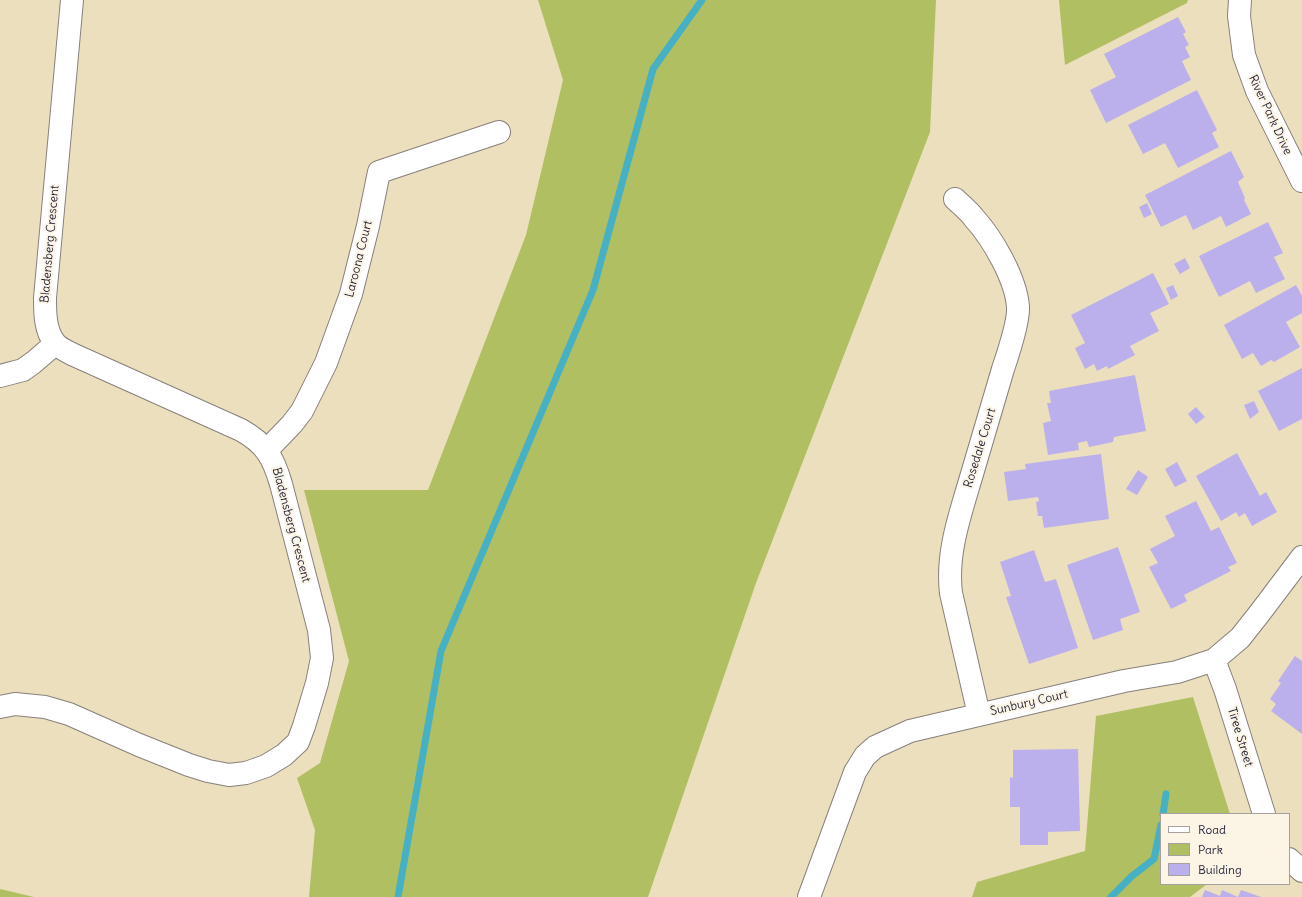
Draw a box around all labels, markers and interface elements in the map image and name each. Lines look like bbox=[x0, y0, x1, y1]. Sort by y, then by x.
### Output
street label: River Park Drive bbox=[1245, 73, 1295, 157]
street label: Bladensberg Crescent bbox=[38, 185, 62, 303]
street label: Laroona Court bbox=[342, 219, 376, 299]
street label: Rosedale Court bbox=[961, 406, 999, 490]
street label: Bladensberg Crescent bbox=[269, 466, 313, 584]
street label: Sunbury Court bbox=[989, 687, 1069, 719]
street label: Tiree Street bbox=[1224, 706, 1256, 768]
legend bbox=[1160, 813, 1290, 885]
text: Road bbox=[1198, 822, 1226, 837]
text: Park bbox=[1198, 842, 1223, 857]
text: Building bbox=[1198, 862, 1242, 877]

